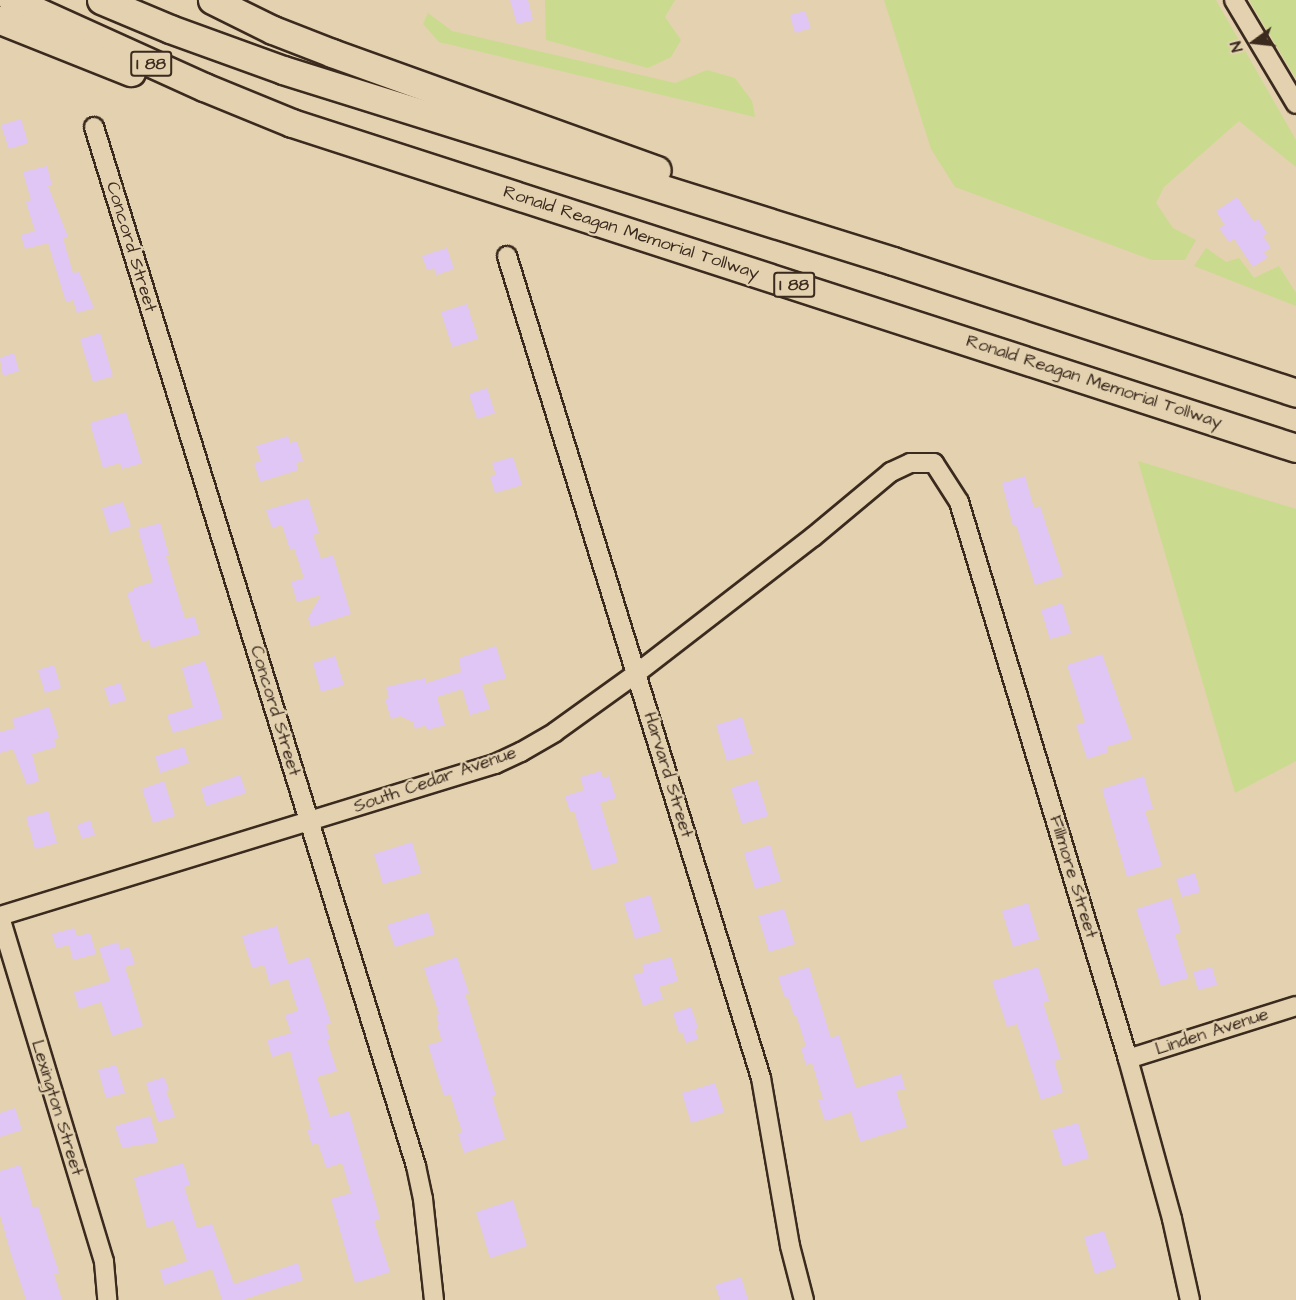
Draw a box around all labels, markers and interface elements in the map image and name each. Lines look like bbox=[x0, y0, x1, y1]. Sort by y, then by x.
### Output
north arrow bbox=[1224, 12, 1284, 72]
text: N bbox=[1225, 39, 1249, 54]
road number: I 88 bbox=[130, 51, 172, 77]
street label: Concord Street bbox=[101, 179, 161, 315]
street label: Ronald Reagan Memorial Tollway bbox=[500, 181, 762, 285]
road number: I 88 bbox=[773, 272, 815, 298]
street label: Ronald Reagan Memorial Tollway bbox=[963, 330, 1225, 434]
street label: Concord Street bbox=[245, 643, 305, 779]
street label: Harvard Street bbox=[639, 710, 697, 840]
street label: South Cedar Avenue bbox=[351, 742, 519, 818]
street label: Fillmore Street bbox=[1044, 813, 1102, 941]
street label: Linden Avenue bbox=[1153, 1004, 1271, 1060]
street label: Lexington Street bbox=[26, 1038, 88, 1178]

